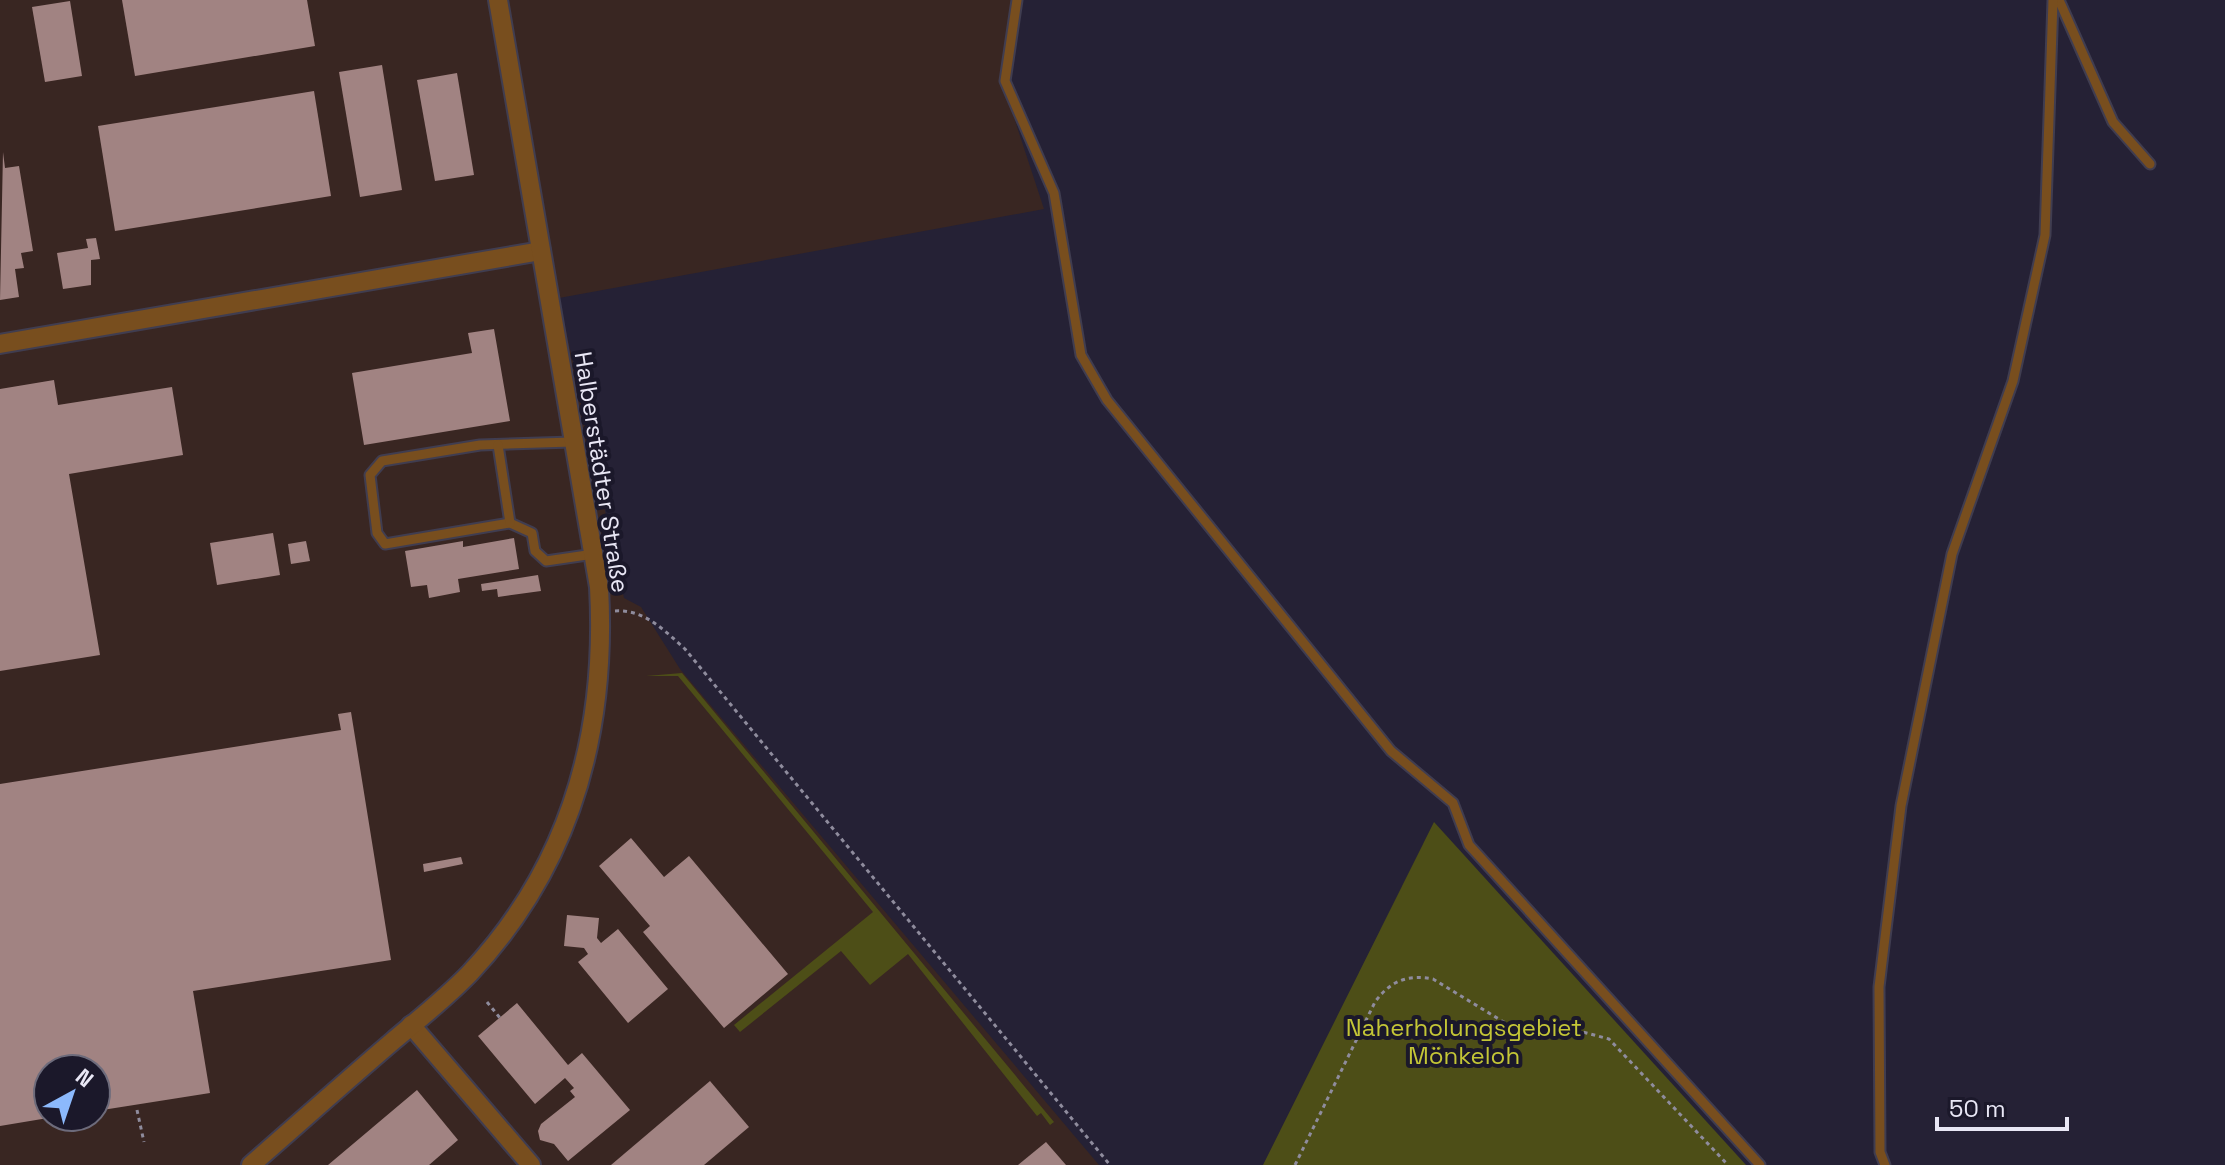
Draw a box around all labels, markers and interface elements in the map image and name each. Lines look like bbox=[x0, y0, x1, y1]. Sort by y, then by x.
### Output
street label: Halberstädter Straße bbox=[568, 349, 636, 595]
park label: Naherholungsgebiet Mönkeloh bbox=[1346, 1012, 1582, 1071]
north arrow bbox=[32, 1053, 112, 1133]
text: N bbox=[70, 1062, 100, 1093]
scale bar bbox=[1937, 1081, 2067, 1131]
text: 50 m bbox=[1949, 1093, 2006, 1124]

